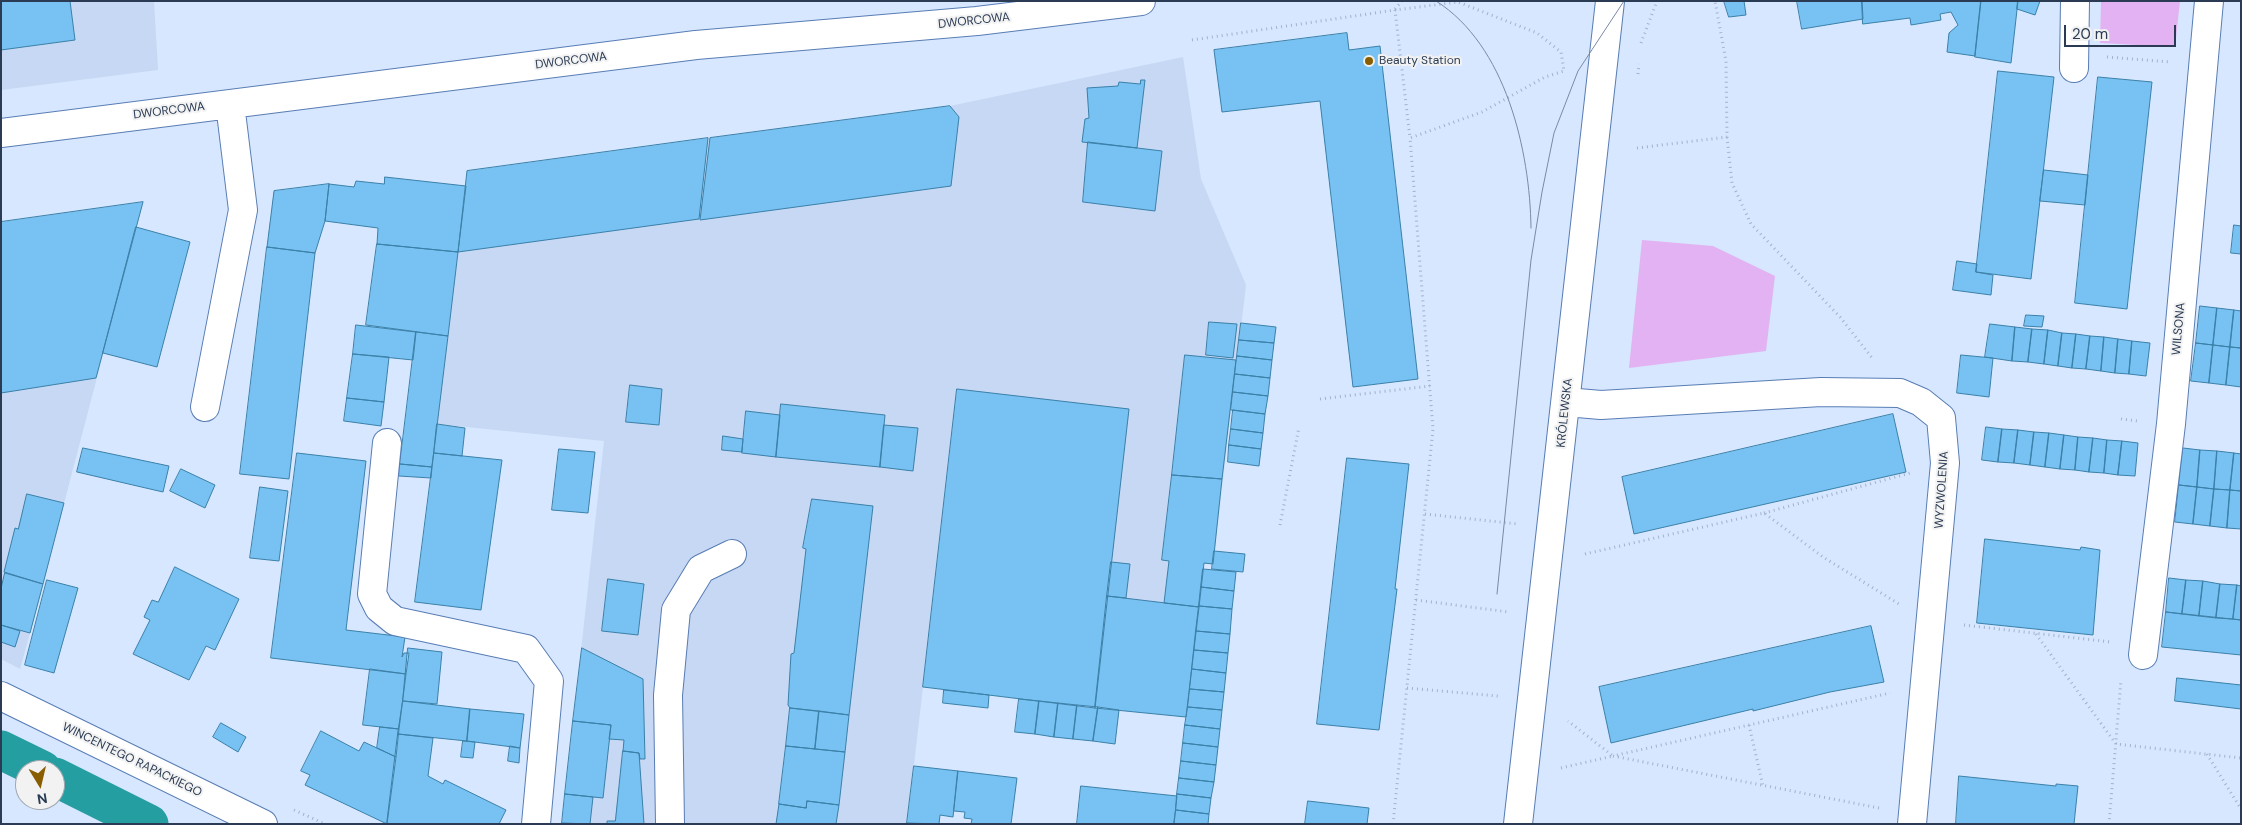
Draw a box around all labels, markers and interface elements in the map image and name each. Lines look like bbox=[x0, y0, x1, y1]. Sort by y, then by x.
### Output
street label: DWORCOWA bbox=[937, 10, 1011, 32]
scale bar bbox=[2067, 15, 2180, 47]
text: 20 m bbox=[2072, 24, 2108, 44]
street label: DWORCOWA bbox=[534, 49, 608, 73]
place label: Beauty Station bbox=[1379, 54, 1461, 68]
marker: Beauty Station bbox=[1363, 55, 1375, 67]
street label: DWORCOWA bbox=[132, 99, 206, 123]
street label: WILSONA bbox=[2170, 302, 2188, 356]
street label: KRÓLEWSKA bbox=[1554, 378, 1576, 448]
street label: WYZWOLENIA bbox=[1932, 451, 1952, 529]
street label: WINCENTEGO RAPACKIEGO bbox=[60, 720, 204, 800]
north arrow bbox=[15, 760, 65, 810]
text: N bbox=[36, 789, 49, 809]

